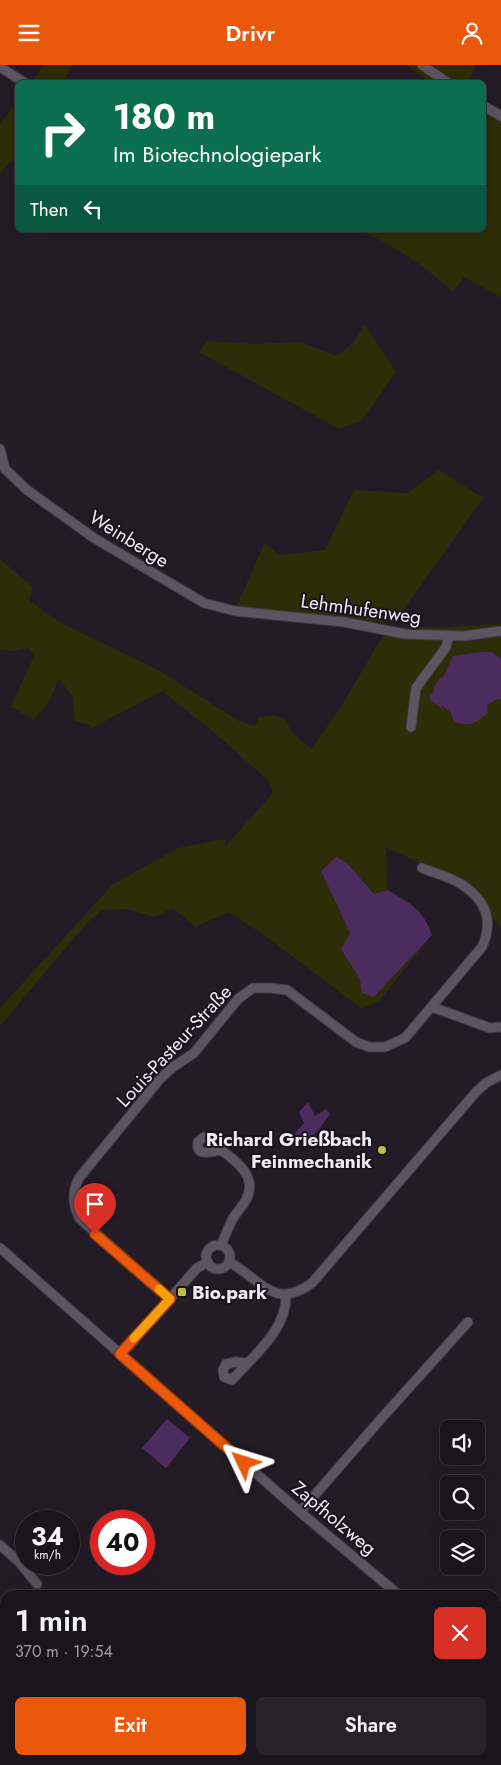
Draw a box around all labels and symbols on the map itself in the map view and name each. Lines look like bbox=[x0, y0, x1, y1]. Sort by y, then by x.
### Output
street label: Weinberge bbox=[84, 504, 174, 574]
street label: Lehmhufenweg bbox=[299, 587, 423, 631]
street label: Louis-Pasteur-Straße bbox=[110, 979, 238, 1113]
place label: Richard Grießbach Feinmechanik bbox=[206, 1126, 372, 1175]
marker: Richard Grießbach Feinmechanik bbox=[376, 1144, 388, 1156]
pin bbox=[74, 1183, 116, 1234]
place label: Bio.park bbox=[192, 1279, 267, 1306]
marker: Bio.park bbox=[176, 1286, 188, 1298]
position arrow bbox=[217, 1436, 269, 1488]
street label: Zapfholzweg bbox=[286, 1475, 382, 1561]
speed limit sign: 40 bbox=[90, 1510, 155, 1575]

